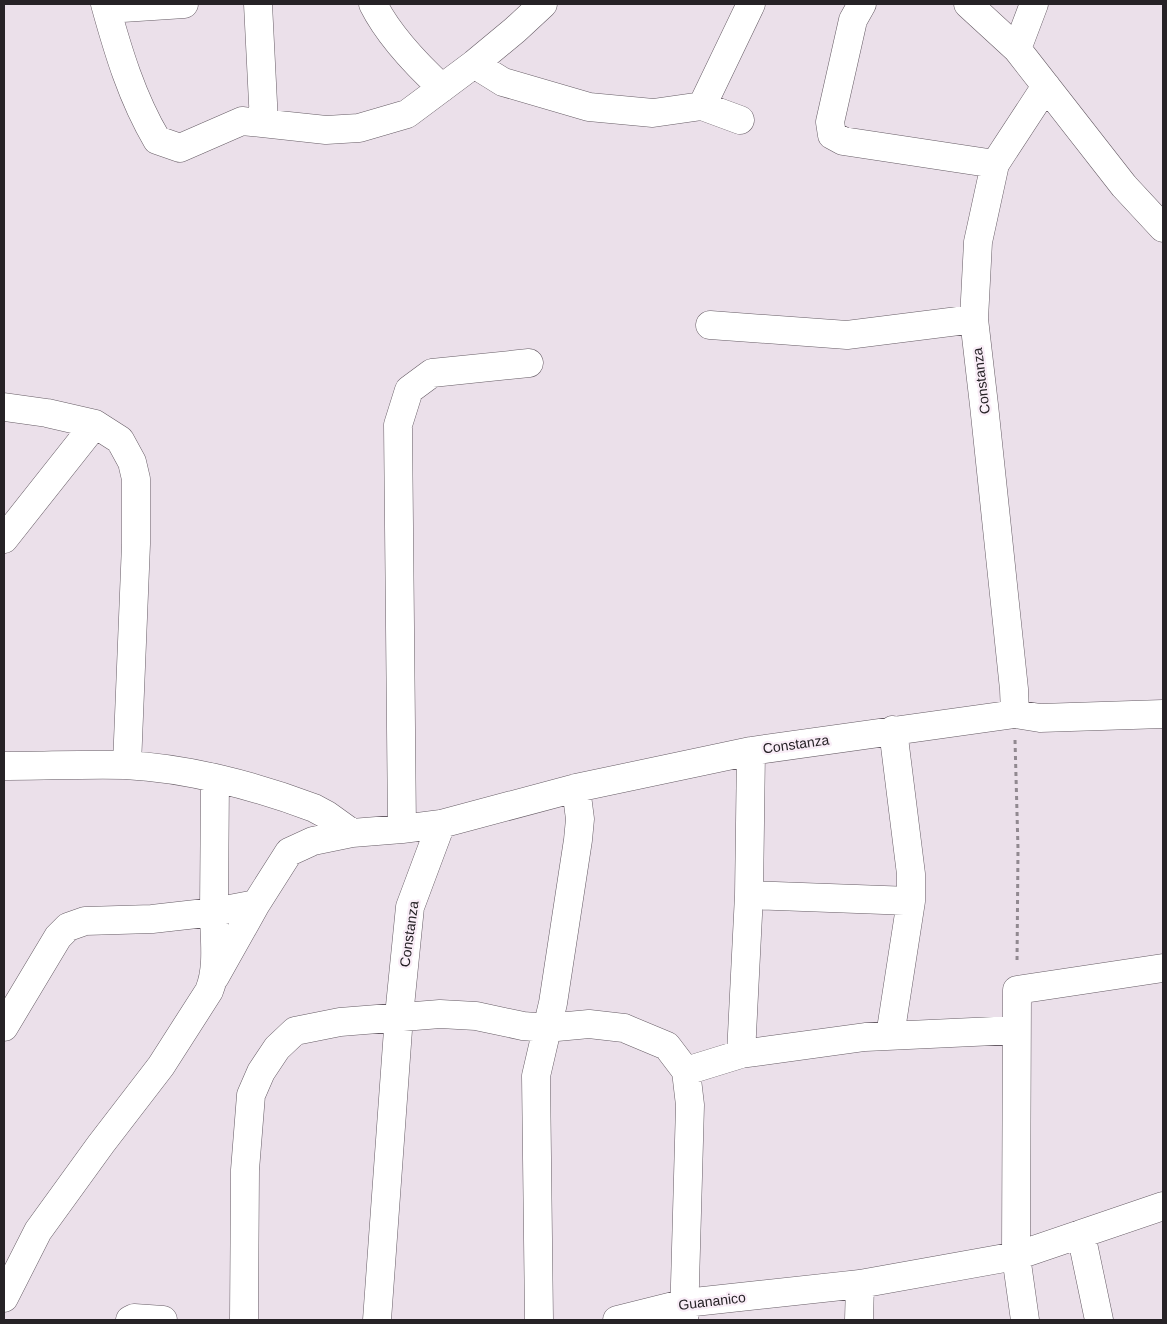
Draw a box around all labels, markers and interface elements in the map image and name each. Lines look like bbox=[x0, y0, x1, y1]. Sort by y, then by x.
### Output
street label: Constanza bbox=[969, 347, 993, 415]
street label: Constanza bbox=[762, 731, 830, 757]
street label: Constanza bbox=[396, 900, 422, 968]
street label: Guananico bbox=[677, 1289, 747, 1313]

